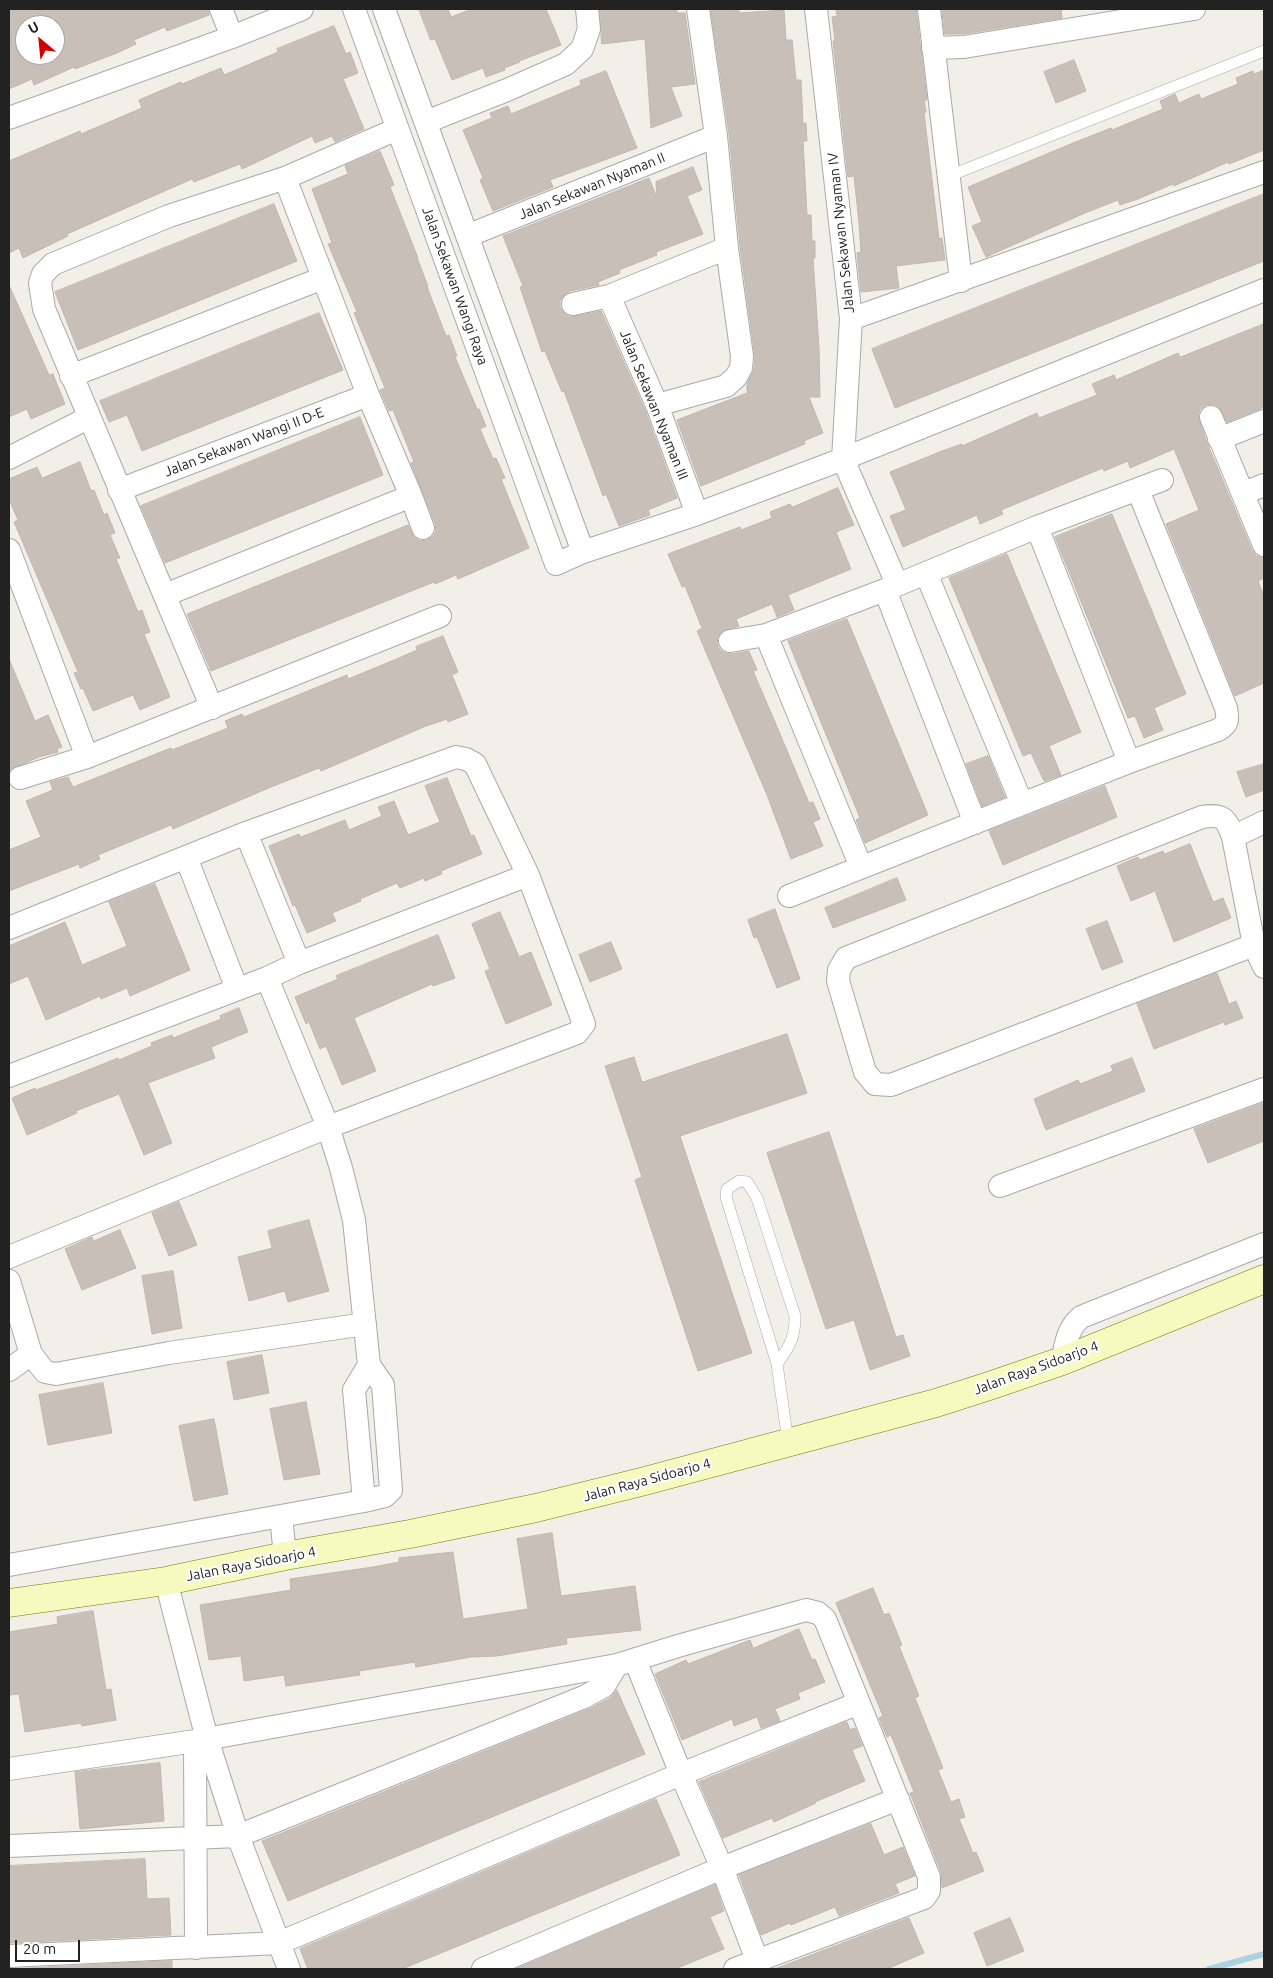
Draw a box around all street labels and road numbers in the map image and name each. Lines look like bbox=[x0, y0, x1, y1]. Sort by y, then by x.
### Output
street label: Jalan Sekawan Nyaman II bbox=[516, 149, 668, 223]
street label: Jalan Sekawan Nyaman IV bbox=[824, 152, 858, 314]
street label: Jalan Sekawan Wangi Raya bbox=[419, 205, 491, 367]
street label: Jalan Sekawan Nyaman III bbox=[616, 328, 692, 482]
street label: Jalan Sekawan Wangi II D-E bbox=[162, 404, 326, 480]
street label: Jalan Raya Sidoarjo 4 bbox=[971, 1338, 1101, 1398]
street label: Jalan Raya Sidoarjo 4 bbox=[581, 1455, 713, 1505]
street label: Jalan Raya Sidoarjo 4 bbox=[185, 1543, 317, 1585]

